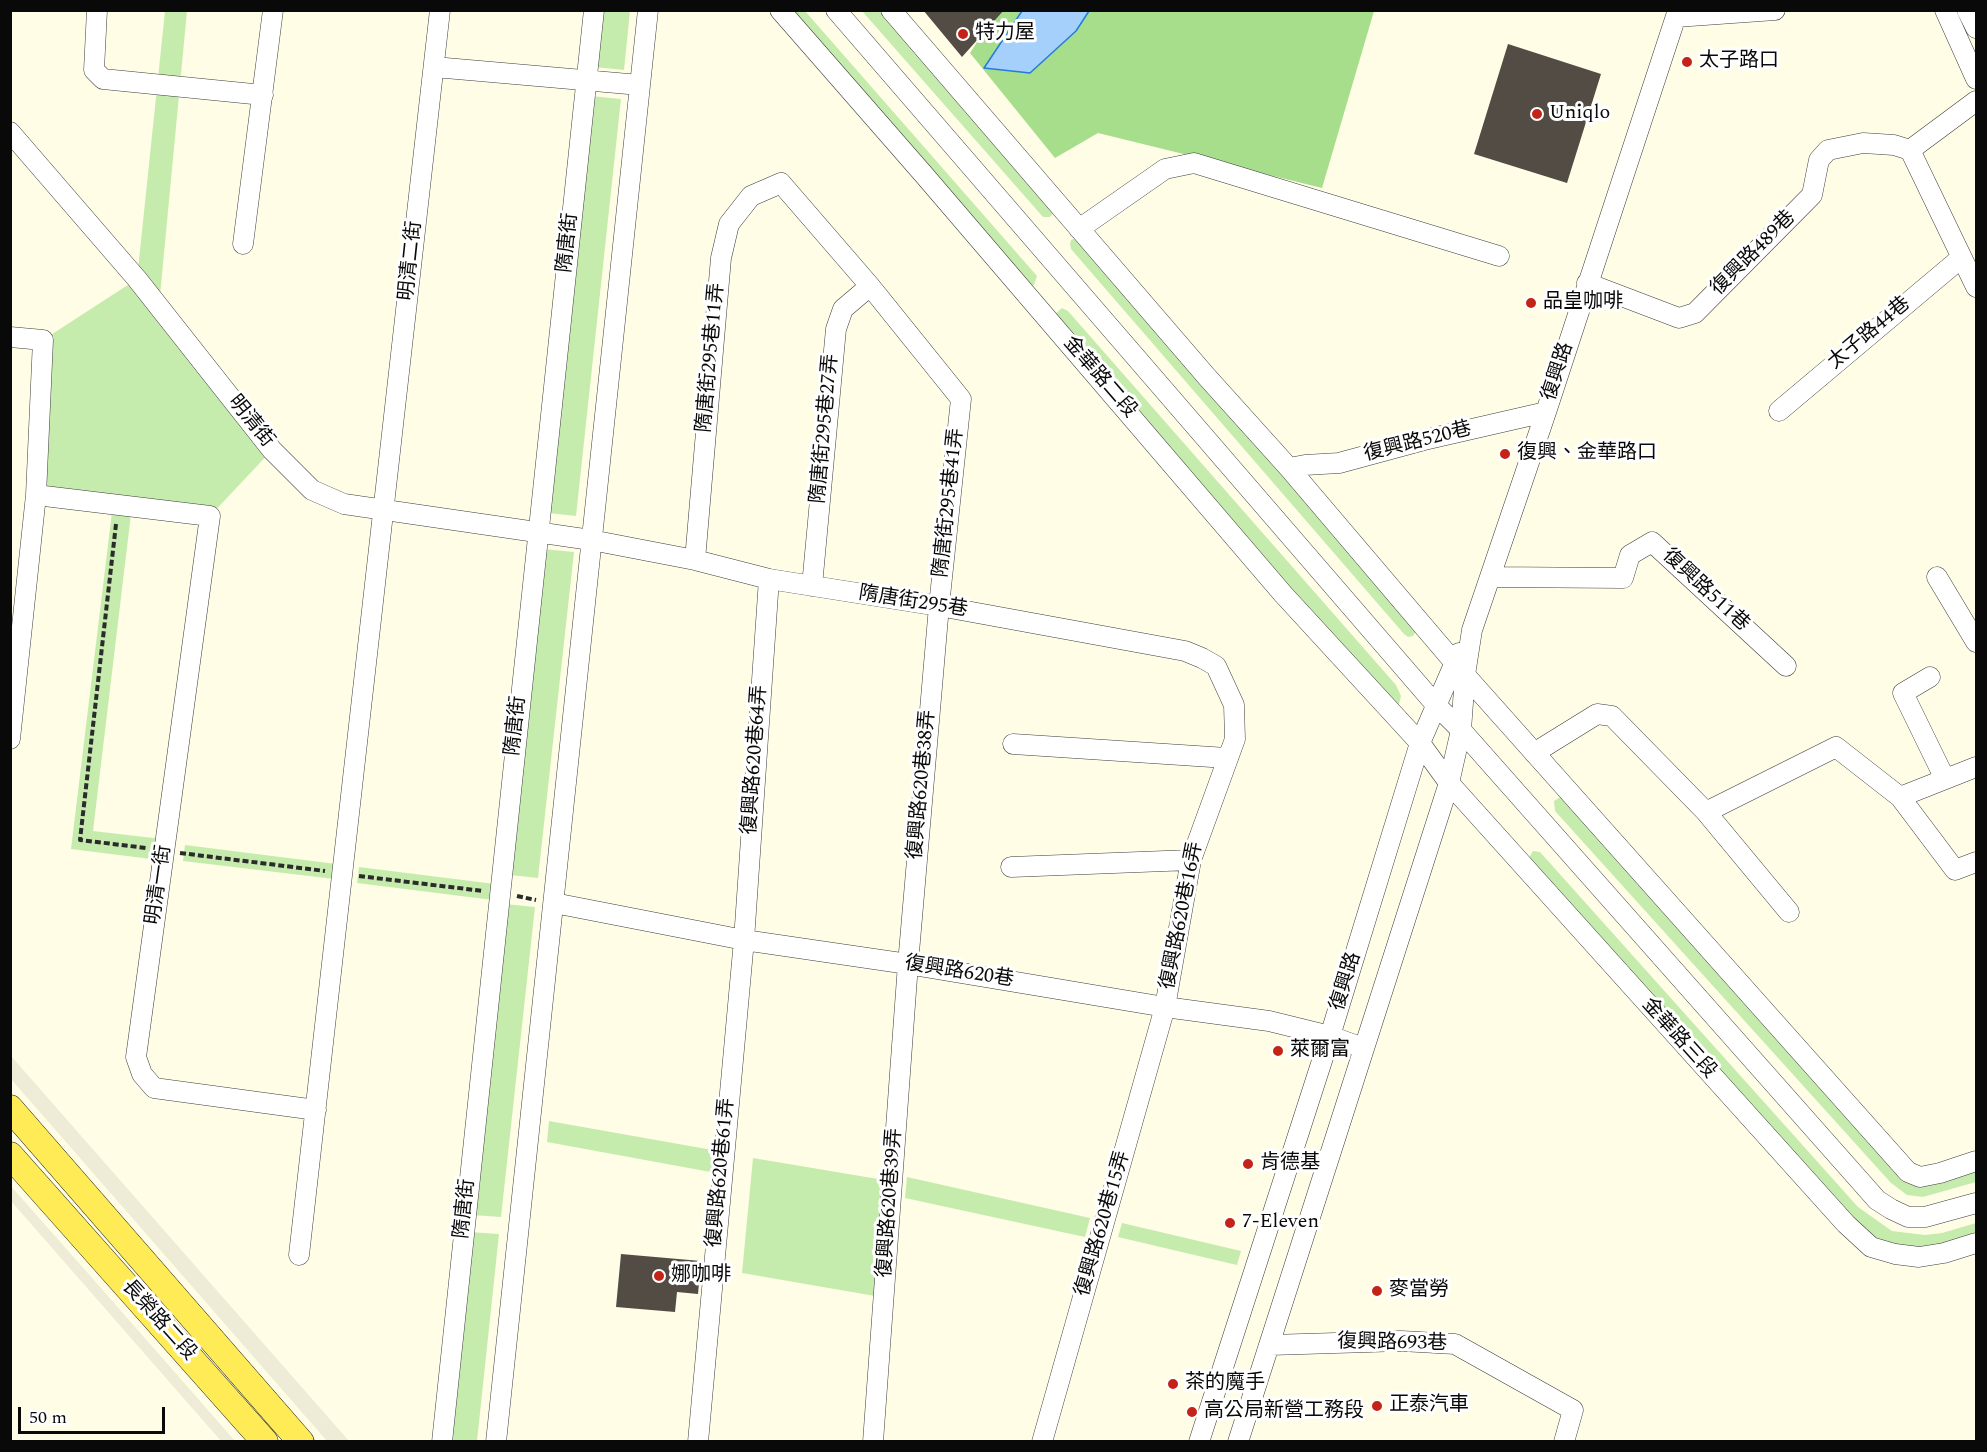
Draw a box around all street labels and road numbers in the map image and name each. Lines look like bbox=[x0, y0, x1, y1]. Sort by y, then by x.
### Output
street label: 復興路489巷 bbox=[1707, 207, 1801, 301]
street label: 隋唐街 bbox=[554, 212, 584, 274]
street label: 明清二街 bbox=[396, 220, 428, 302]
street label: 隋唐街295巷11弄 bbox=[694, 282, 730, 434]
street label: 太子路44巷 bbox=[1824, 293, 1916, 375]
street label: 金華路二段 bbox=[1057, 332, 1141, 424]
street label: 復興路 bbox=[1538, 340, 1580, 404]
street label: 隋唐街295巷27弄 bbox=[808, 353, 844, 505]
street label: 明清街 bbox=[222, 391, 278, 453]
street label: 復興路520巷 bbox=[1362, 418, 1474, 468]
street label: 隋唐街295巷41弄 bbox=[930, 427, 970, 579]
street label: 復興路511巷 bbox=[1657, 545, 1753, 637]
street label: 隋唐街295巷 bbox=[857, 583, 969, 623]
street label: 復興路620巷64弄 bbox=[739, 684, 773, 836]
street label: 隋唐街 bbox=[502, 695, 532, 757]
street label: 復興路620巷38弄 bbox=[905, 709, 941, 861]
street label: 復興路620巷16弄 bbox=[1157, 840, 1209, 992]
street label: 明清一街 bbox=[143, 844, 177, 926]
street label: 復興路 bbox=[1327, 950, 1367, 1014]
street label: 復興路620巷 bbox=[903, 953, 1015, 993]
street label: 金華路三段 bbox=[1636, 994, 1720, 1084]
street label: 復興路620巷61弄 bbox=[704, 1097, 740, 1249]
street label: 復興路620巷39弄 bbox=[874, 1127, 908, 1279]
street label: 復興路620巷15弄 bbox=[1072, 1149, 1136, 1299]
street label: 隋唐街 bbox=[451, 1178, 481, 1240]
street label: 長榮路二段 bbox=[116, 1276, 200, 1366]
street label: 復興路693巷 bbox=[1337, 1331, 1447, 1357]

